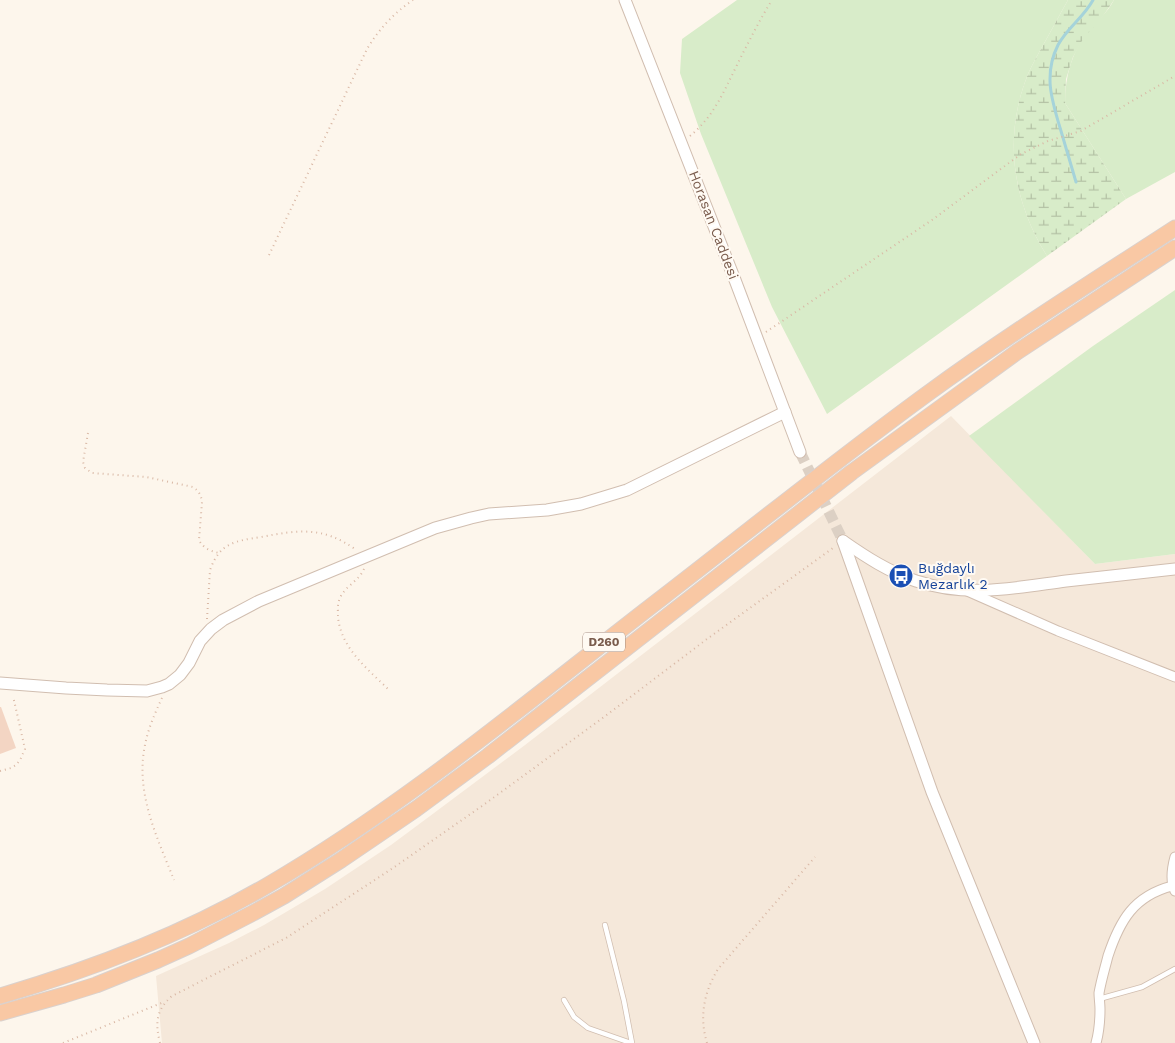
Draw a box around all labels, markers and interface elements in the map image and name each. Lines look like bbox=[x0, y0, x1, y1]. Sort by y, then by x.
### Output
street label: Horasan Caddesi bbox=[686, 168, 742, 282]
place label: Buğdaylı Mezarlık 2 bbox=[918, 560, 988, 592]
bus stop icon: Buğdaylı Mezarlık 2 bbox=[888, 563, 914, 589]
road number: D260 bbox=[583, 632, 625, 652]

